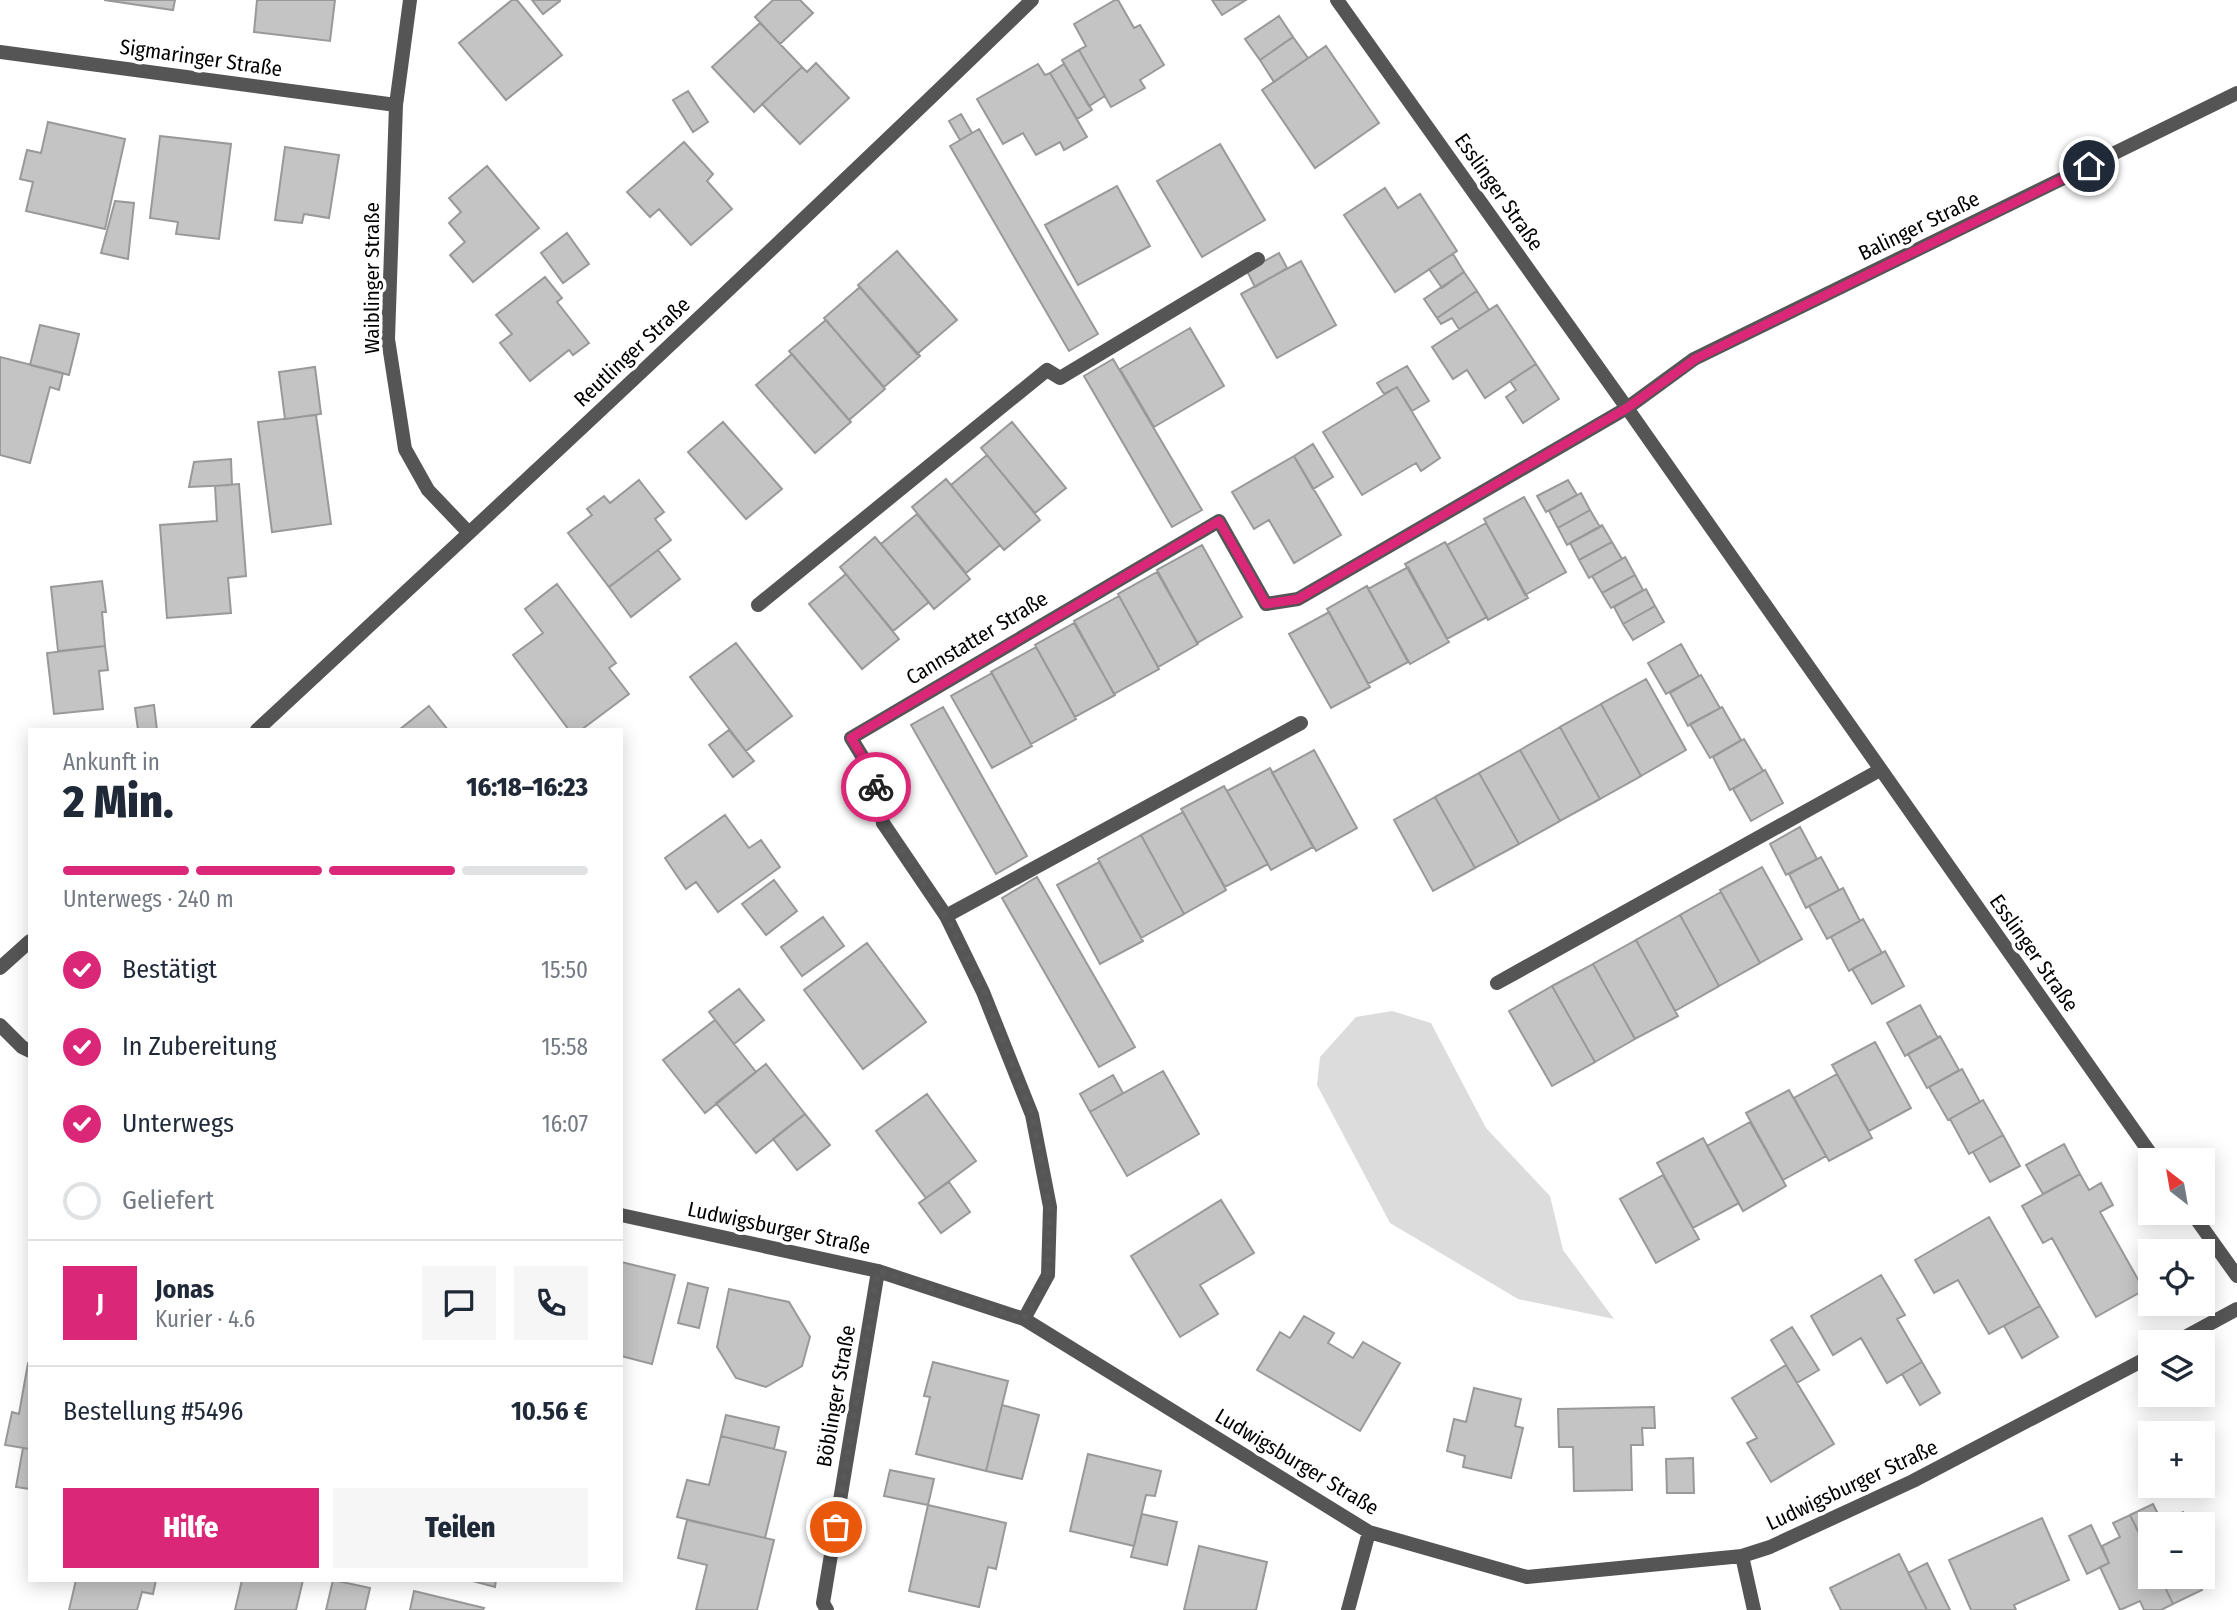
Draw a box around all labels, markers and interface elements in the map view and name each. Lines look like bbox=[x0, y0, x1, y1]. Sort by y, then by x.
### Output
street label: Sigmaringer Straße bbox=[118, 34, 284, 82]
street label: Esslinger Straße bbox=[1449, 128, 1549, 256]
pin bbox=[2059, 136, 2119, 196]
icon: home bbox=[2070, 147, 2108, 185]
street label: Balinger Straße bbox=[1854, 185, 1984, 267]
street label: Waiblinger Straße bbox=[359, 202, 385, 354]
street label: Reutlinger Straße bbox=[569, 292, 695, 412]
street label: Cannstatter Straße bbox=[901, 585, 1053, 691]
text: Ankunft in bbox=[63, 748, 160, 776]
courier bbox=[841, 752, 911, 822]
icon: bike bbox=[857, 768, 895, 806]
text: 16:18–16:23 bbox=[466, 772, 588, 803]
text: 2 Min. bbox=[63, 774, 174, 829]
text: Unterwegs · 240 m bbox=[63, 885, 234, 913]
street label: Esslinger Straße bbox=[1984, 889, 2084, 1017]
icon: check bbox=[63, 951, 101, 989]
text: Bestätigt bbox=[122, 954, 217, 985]
text: 15:50 bbox=[541, 956, 588, 984]
icon: check bbox=[63, 1028, 101, 1066]
text: In Zubereitung bbox=[122, 1031, 276, 1062]
text: 15:58 bbox=[541, 1033, 588, 1061]
icon: check bbox=[63, 1105, 101, 1143]
text: Unterwegs bbox=[122, 1108, 234, 1139]
text: 16:07 bbox=[542, 1110, 588, 1138]
north arrow bbox=[2138, 1148, 2216, 1225]
map controls bbox=[2138, 1148, 2215, 1589]
text: Geliefert bbox=[122, 1185, 214, 1216]
street label: Ludwigsburger Straße bbox=[685, 1196, 873, 1260]
button: locate bbox=[2138, 1239, 2215, 1316]
button: chat bbox=[422, 1266, 496, 1340]
button: phone bbox=[514, 1266, 588, 1340]
text: Jonas bbox=[155, 1274, 214, 1305]
text: J bbox=[96, 1288, 104, 1319]
text: Kurier · 4.6 bbox=[155, 1305, 255, 1333]
street label: Böblinger Straße bbox=[811, 1323, 861, 1469]
button: layers bbox=[2138, 1330, 2215, 1407]
text: Bestellung #5496 bbox=[63, 1396, 243, 1427]
text: 10.56 € bbox=[511, 1396, 588, 1427]
street label: Ludwigsburger Straße bbox=[1211, 1403, 1383, 1521]
button: + bbox=[2138, 1421, 2215, 1498]
street label: Ludwigsburger Straße bbox=[1762, 1434, 1942, 1536]
button: Hilfe bbox=[63, 1488, 319, 1568]
button: Teilen bbox=[333, 1488, 588, 1568]
pin bbox=[806, 1497, 866, 1557]
icon: bag bbox=[817, 1508, 855, 1546]
button: − bbox=[2138, 1512, 2215, 1589]

